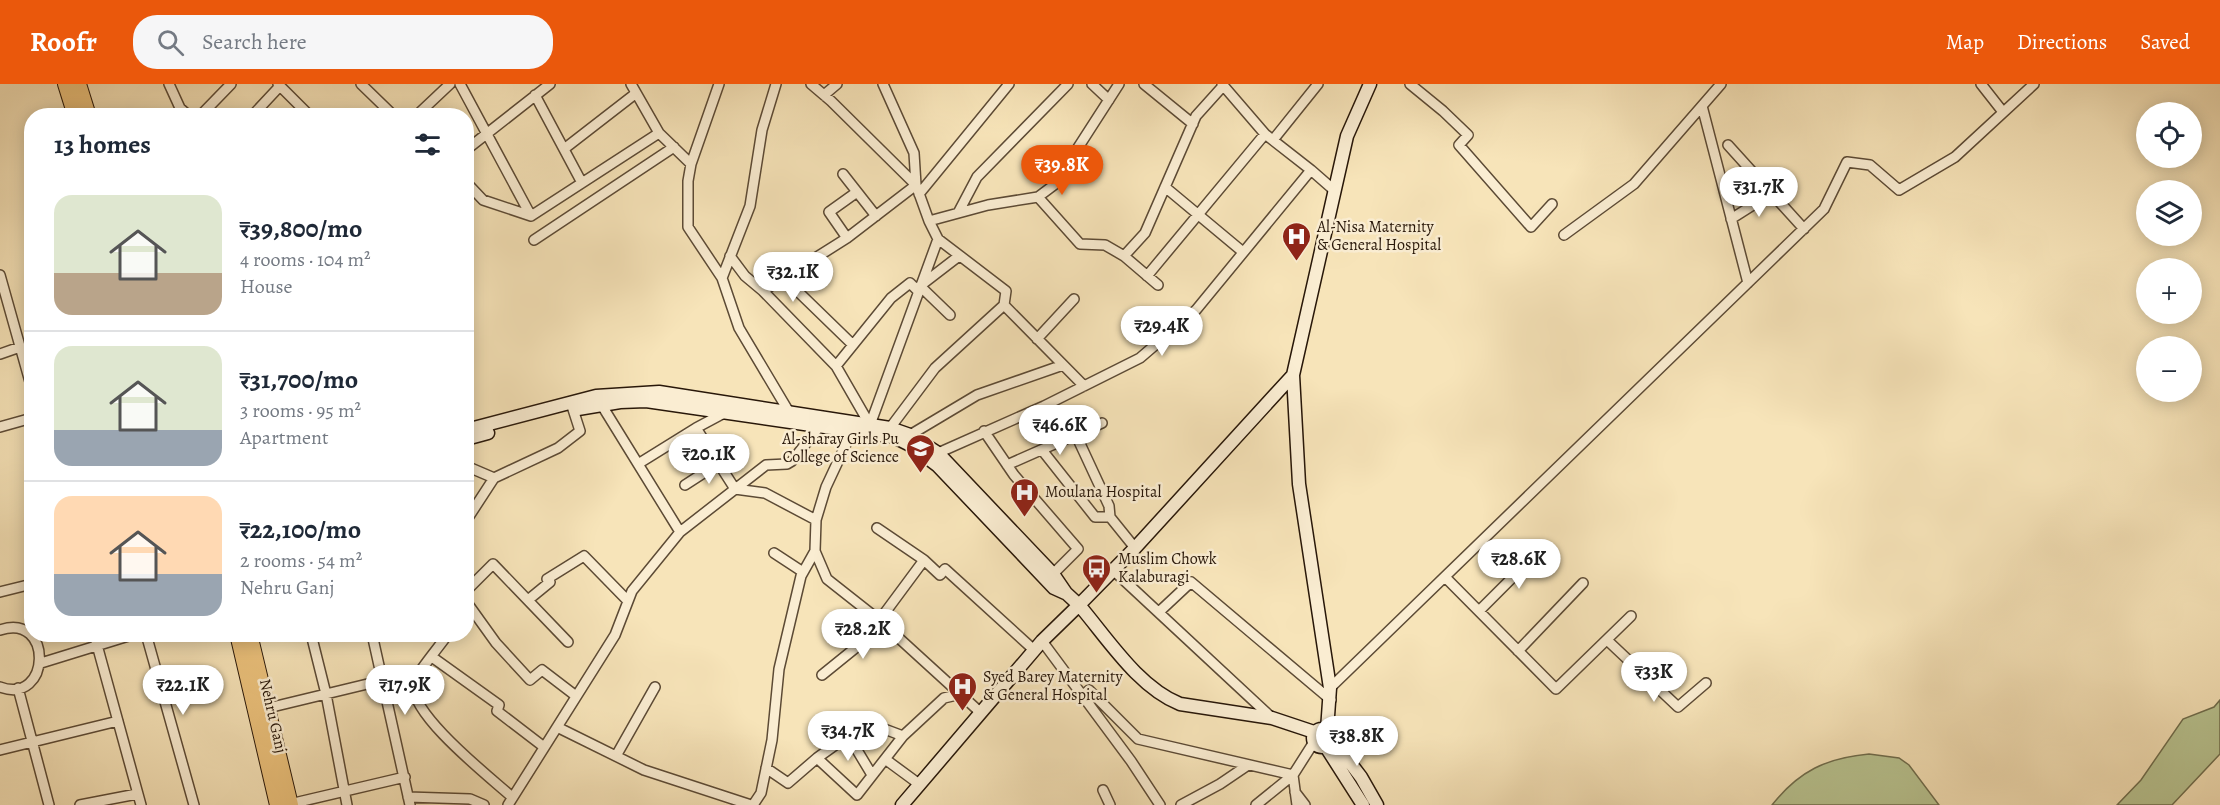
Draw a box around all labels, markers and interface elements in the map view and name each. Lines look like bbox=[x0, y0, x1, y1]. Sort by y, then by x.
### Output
search box bbox=[133, 15, 553, 69]
text: Roofr bbox=[30, 23, 97, 61]
icon: search bbox=[154, 26, 187, 59]
text: Search here bbox=[202, 27, 307, 57]
text: Map bbox=[1946, 28, 1984, 56]
text: Directions bbox=[2017, 28, 2107, 56]
text: Saved bbox=[2140, 28, 2190, 56]
map controls bbox=[2136, 102, 2202, 402]
button: locate bbox=[2136, 102, 2202, 168]
text: 13 homes bbox=[54, 127, 151, 162]
icon: filters bbox=[411, 128, 444, 161]
pin: ₹39.8K bbox=[1013, 145, 1111, 196]
text: ₹39.8K bbox=[1035, 151, 1089, 178]
pin: ₹31.7K bbox=[1710, 167, 1808, 218]
text: ₹31.7K bbox=[1734, 173, 1784, 200]
button: layers bbox=[2136, 180, 2202, 246]
text: ₹39,800/mo bbox=[240, 211, 362, 246]
place label: Al-Nisa Maternity & General Hospital bbox=[1316, 216, 1441, 256]
icon: home bbox=[102, 219, 174, 291]
hospital icon: Al-Nisa Maternity & General Hospital bbox=[1280, 220, 1312, 262]
text: 4 rooms · 104 m² bbox=[240, 246, 371, 273]
pin: ₹32.1K bbox=[744, 252, 842, 303]
text: ₹32.1K bbox=[767, 258, 819, 285]
button: + bbox=[2136, 258, 2202, 324]
text: House bbox=[240, 273, 292, 300]
pin: ₹29.4K bbox=[1113, 306, 1211, 357]
text: ₹29.4K bbox=[1135, 312, 1189, 339]
button: − bbox=[2136, 336, 2202, 402]
text: ₹31,700/mo bbox=[240, 362, 358, 397]
icon: home bbox=[102, 370, 174, 442]
text: 3 rooms · 95 m² bbox=[240, 397, 361, 424]
pin: ₹46.6K bbox=[1011, 405, 1109, 456]
text: ₹46.6K bbox=[1033, 411, 1087, 438]
text: Apartment bbox=[240, 424, 329, 451]
place label: Al-sharay Girls Pu College of Science bbox=[781, 428, 899, 468]
school or university icon: Al-sharay Girls Pu College of Science bbox=[904, 432, 936, 474]
pin: ₹20.1K bbox=[660, 434, 758, 485]
text: ₹20.1K bbox=[683, 440, 736, 467]
hospital icon: Moulana Hospital bbox=[1008, 476, 1040, 518]
place label: Moulana Hospital bbox=[1045, 481, 1161, 503]
text: ₹22,100/mo bbox=[240, 512, 361, 547]
icon: home bbox=[102, 520, 174, 592]
pin: ₹28.6K bbox=[1470, 539, 1568, 590]
text: ₹28.6K bbox=[1492, 545, 1546, 572]
text: 2 rooms · 54 m² bbox=[240, 547, 362, 574]
place label: Muslim Chowk Kalaburagi bbox=[1118, 548, 1217, 588]
bus stop icon: Muslim Chowk Kalaburagi bbox=[1081, 552, 1113, 594]
text: Nehru Ganj bbox=[240, 574, 334, 601]
pin: ₹28.2K bbox=[814, 609, 912, 660]
text: ₹28.2K bbox=[835, 615, 891, 642]
pin: ₹33K bbox=[1618, 652, 1690, 703]
text: ₹33K bbox=[1635, 658, 1673, 685]
pin: ₹22.1K bbox=[134, 665, 232, 716]
pin: ₹17.9K bbox=[356, 665, 454, 716]
place label: Syed Barey Maternity & General Hospital bbox=[983, 666, 1123, 706]
hospital icon: Syed Barey Maternity & General Hospital bbox=[946, 670, 978, 712]
text: ₹22.1K bbox=[157, 671, 209, 698]
text: ₹17.9K bbox=[379, 671, 431, 698]
street label: Nehru Ganj bbox=[254, 677, 292, 755]
pin: ₹34.7K bbox=[799, 711, 897, 762]
pin: ₹38.8K bbox=[1308, 716, 1406, 767]
text: ₹34.7K bbox=[822, 717, 874, 744]
text: ₹38.8K bbox=[1330, 722, 1384, 749]

